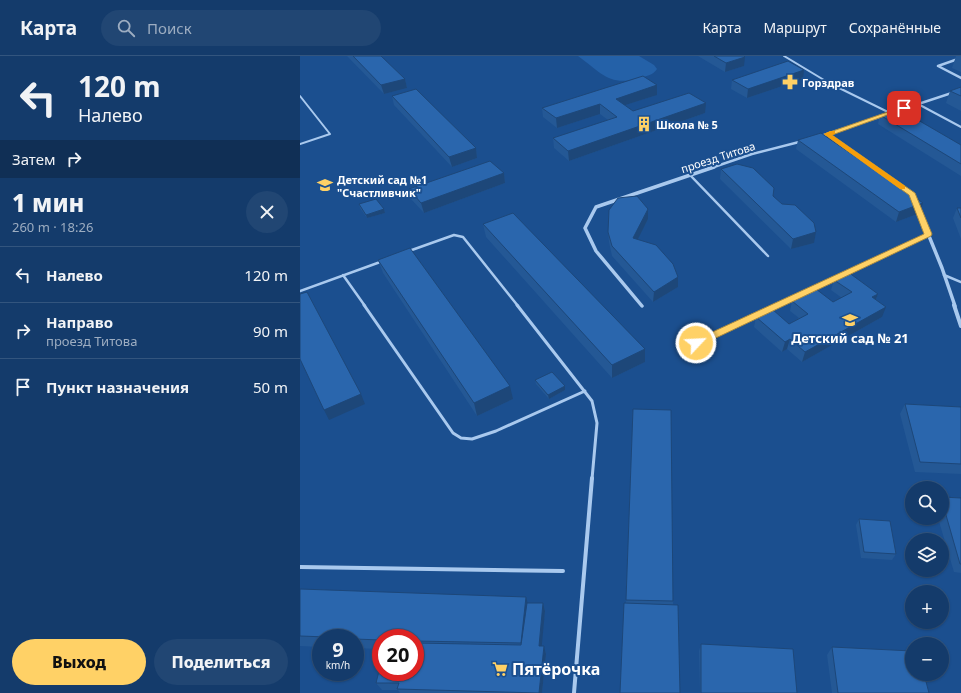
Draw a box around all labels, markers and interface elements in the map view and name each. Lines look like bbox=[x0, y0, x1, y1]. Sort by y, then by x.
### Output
search box bbox=[101, 10, 381, 46]
text: Карта bbox=[20, 15, 77, 41]
icon: search bbox=[115, 17, 137, 39]
text: Поиск bbox=[147, 18, 192, 38]
text: Карта bbox=[702, 18, 741, 37]
text: Маршрут bbox=[763, 18, 827, 37]
text: Сохранённые bbox=[849, 18, 941, 37]
text: 120 m bbox=[78, 67, 161, 105]
icon: left bbox=[12, 72, 64, 124]
pharmacy icon: Горздрав bbox=[781, 73, 799, 91]
place label: Горздрав bbox=[802, 75, 855, 90]
pin bbox=[887, 91, 921, 125]
icon: arrive bbox=[893, 97, 915, 119]
text: Налево bbox=[78, 103, 143, 127]
building icon: Школа № 5 bbox=[635, 115, 653, 133]
place label: Школа № 5 bbox=[656, 117, 718, 132]
street label: проезд Титова bbox=[679, 138, 757, 176]
icon: right bbox=[63, 148, 85, 170]
text: Затем bbox=[12, 149, 55, 169]
place label: Детский сад №1 "Счастливчик" bbox=[337, 172, 427, 200]
school or university icon: Детский сад №1 "Счастливчик" bbox=[316, 176, 334, 194]
text: 1 мин bbox=[12, 186, 84, 219]
button: close bbox=[246, 191, 288, 233]
text: 260 m · 18:26 bbox=[12, 218, 93, 236]
icon: left bbox=[12, 264, 34, 286]
text: Налево bbox=[46, 265, 103, 285]
text: 120 m bbox=[244, 265, 288, 285]
school or university icon: Детский сад № 21 bbox=[841, 311, 859, 329]
text: Направо bbox=[46, 312, 113, 332]
icon: right bbox=[12, 320, 34, 342]
text: 90 m bbox=[253, 321, 288, 341]
position arrow bbox=[675, 322, 717, 364]
place label: Детский сад № 21 bbox=[791, 329, 909, 347]
text: проезд Титова bbox=[46, 332, 137, 350]
icon: arrive bbox=[12, 376, 34, 398]
text: Пункт назначения bbox=[46, 377, 189, 397]
text: 50 m bbox=[253, 377, 288, 397]
map controls bbox=[905, 481, 949, 681]
button: search bbox=[905, 481, 949, 525]
button: layers bbox=[905, 533, 949, 577]
button: + bbox=[905, 585, 949, 629]
speed limit sign: 20 bbox=[372, 629, 424, 681]
text: 9 bbox=[332, 636, 344, 663]
button: − bbox=[905, 637, 949, 681]
button: Выход bbox=[12, 639, 146, 685]
button: Поделиться bbox=[154, 639, 288, 685]
text: km/h bbox=[326, 658, 350, 672]
place label: Пятёрочка bbox=[512, 658, 600, 680]
supermarket icon: Пятёрочка bbox=[491, 660, 509, 678]

